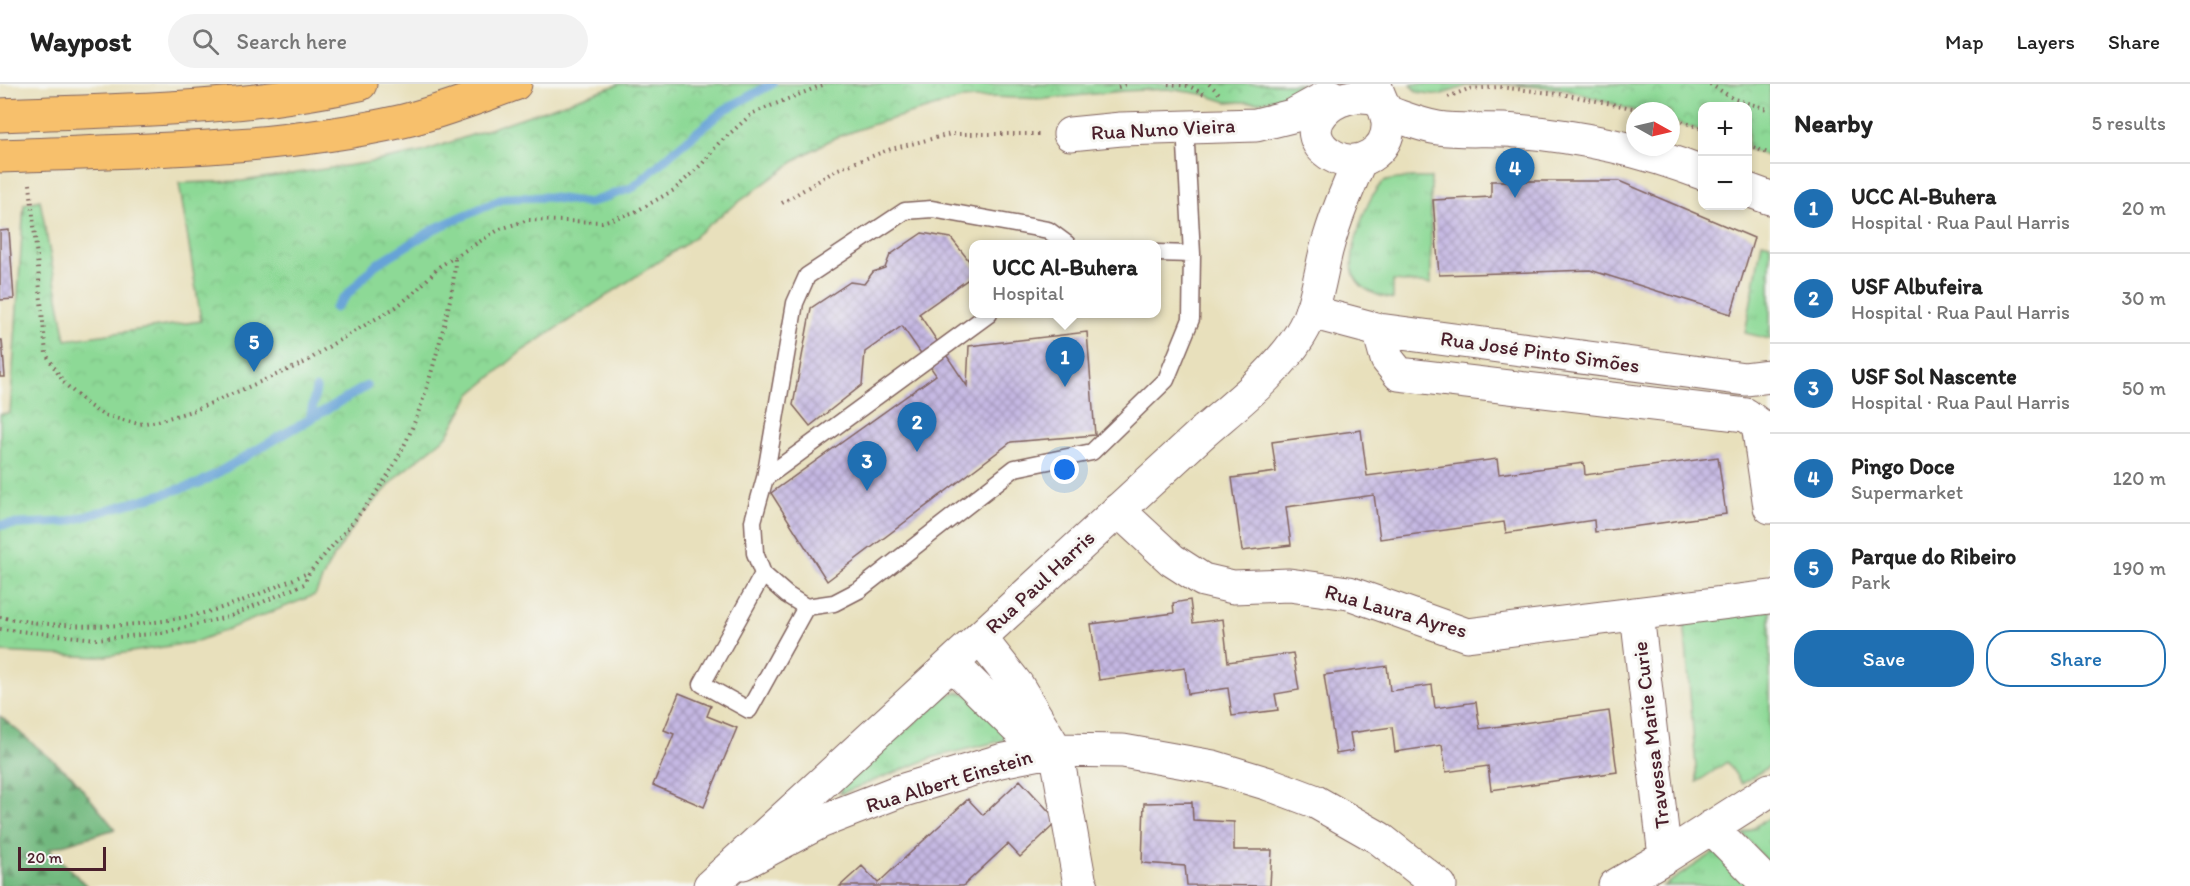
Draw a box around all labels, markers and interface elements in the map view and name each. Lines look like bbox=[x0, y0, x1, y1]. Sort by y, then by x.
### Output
search box bbox=[168, 14, 588, 68]
text: Waypost bbox=[30, 24, 132, 58]
icon: search bbox=[189, 25, 222, 58]
text: Search here bbox=[237, 28, 347, 55]
text: Map bbox=[1945, 29, 1984, 54]
text: Layers bbox=[2017, 29, 2075, 54]
text: Share bbox=[2108, 29, 2160, 54]
north arrow bbox=[1626, 102, 1680, 156]
map controls bbox=[1698, 102, 1752, 210]
button: + bbox=[1698, 102, 1752, 156]
text: Nearby bbox=[1794, 107, 1873, 139]
text: 5 results bbox=[2092, 111, 2166, 135]
street label: Rua Nuno Vieira bbox=[1090, 112, 1236, 145]
pin: 4 bbox=[1496, 148, 1534, 198]
button: − bbox=[1698, 156, 1752, 210]
text: UCC Al-Buhera bbox=[1851, 183, 1996, 210]
text: 1 bbox=[1809, 196, 1818, 220]
text: 20 m bbox=[2122, 196, 2166, 220]
text: Hospital · Rua Paul Harris bbox=[1851, 210, 2070, 234]
popup bbox=[969, 240, 1161, 318]
text: UCC Al-Buhera bbox=[992, 254, 1138, 281]
text: USF Albufeira bbox=[1851, 273, 1983, 300]
text: Hospital bbox=[992, 281, 1064, 305]
text: 2 bbox=[1808, 286, 1819, 310]
text: 30 m bbox=[2121, 286, 2166, 310]
text: Hospital · Rua Paul Harris bbox=[1851, 300, 2070, 324]
pin: 5 bbox=[234, 322, 274, 372]
street label: Rua José Pinto Simões bbox=[1439, 325, 1641, 378]
pin: 1 bbox=[1046, 338, 1084, 387]
text: USF Sol Nascente bbox=[1851, 363, 2017, 390]
text: 3 bbox=[1808, 376, 1819, 400]
text: 50 m bbox=[2122, 376, 2166, 400]
text: Hospital · Rua Paul Harris bbox=[1851, 390, 2070, 414]
pin: 2 bbox=[898, 402, 936, 452]
pin: 3 bbox=[848, 442, 886, 491]
text: Pingo Doce bbox=[1851, 453, 1955, 480]
your location bbox=[1050, 455, 1079, 484]
text: 4 bbox=[1807, 466, 1820, 490]
text: 120 m bbox=[2113, 466, 2166, 490]
text: Supermarket bbox=[1851, 480, 1963, 504]
street label: Rua Paul Harris bbox=[980, 525, 1099, 639]
text: Parque do Ribeiro bbox=[1851, 543, 2016, 570]
text: 5 bbox=[1808, 556, 1819, 580]
text: 190 m bbox=[2113, 556, 2166, 580]
text: Park bbox=[1851, 570, 1890, 594]
street label: Rua Laura Ayres bbox=[1322, 578, 1470, 643]
button: Save bbox=[1794, 630, 1974, 687]
button: Share bbox=[1986, 630, 2166, 687]
street label: Travessa Marie Curie bbox=[1627, 640, 1674, 830]
street label: Rua Albert Einstein bbox=[863, 743, 1035, 818]
scale bar bbox=[18, 844, 106, 872]
text: 20 m bbox=[27, 848, 62, 867]

